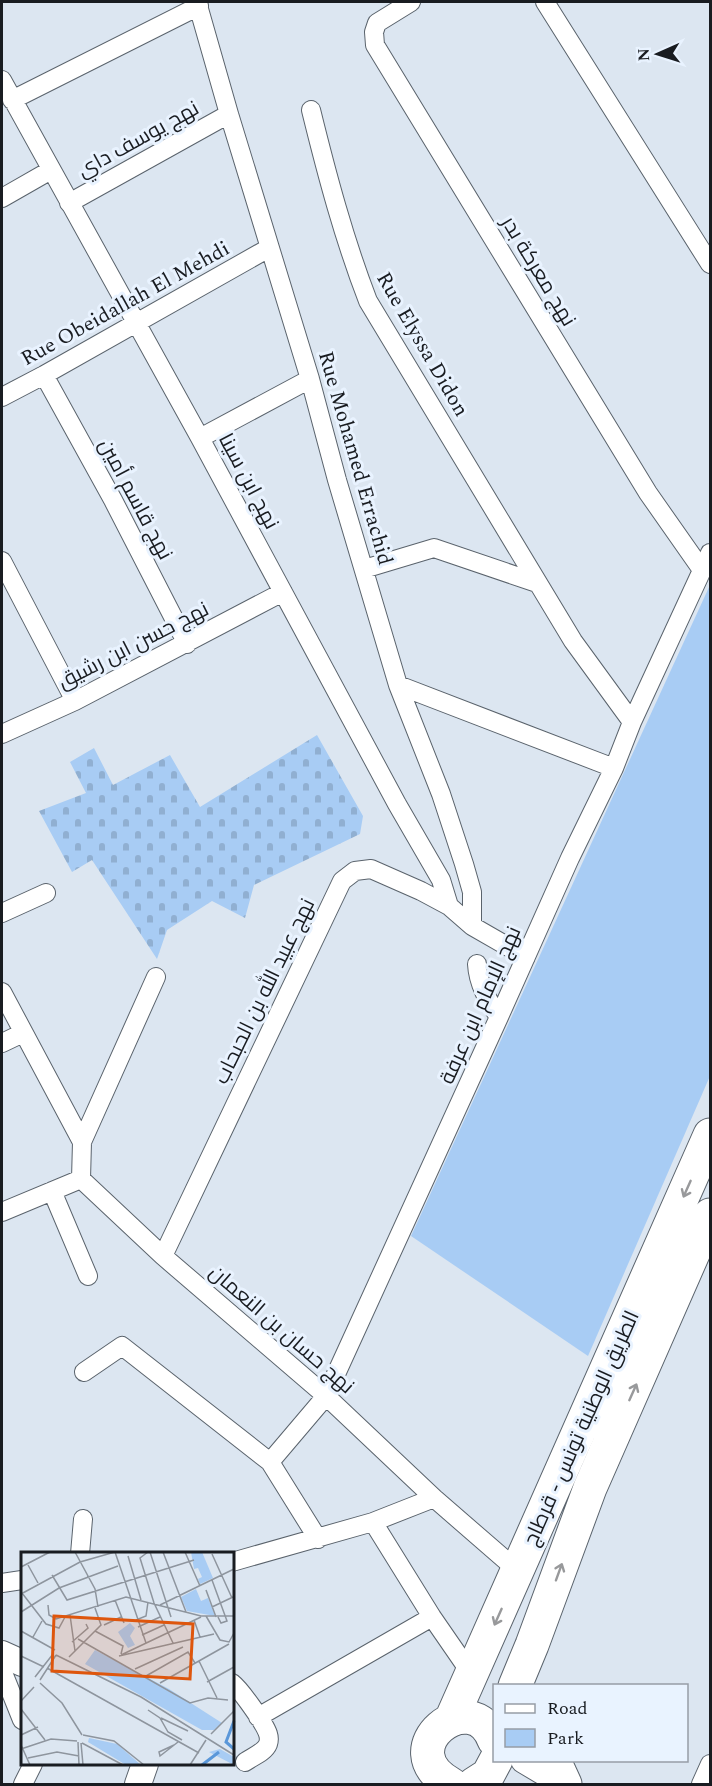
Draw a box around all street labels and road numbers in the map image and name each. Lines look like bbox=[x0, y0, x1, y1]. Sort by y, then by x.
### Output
street label: نهج يوسف داي bbox=[72, 93, 205, 187]
street label: نهج معركة بدر bbox=[492, 209, 584, 333]
street label: Rue Obeidallah El Mehdi bbox=[15, 233, 236, 375]
street label: Rue Elyssa Didon bbox=[368, 266, 477, 423]
street label: Rue Mohamed Errachid bbox=[309, 347, 401, 569]
street label: نهج ابن سينا bbox=[209, 428, 287, 535]
street label: نهج قاسم أمين bbox=[90, 433, 181, 566]
street label: نهج حسن ابن رشيق bbox=[52, 594, 215, 698]
street label: نهج عبيد الله بن الحبحاب bbox=[206, 893, 324, 1090]
street label: نهج الإمام ابن عرفة bbox=[432, 921, 530, 1090]
street label: نهج حسان بن النعمان bbox=[201, 1257, 361, 1402]
street label: الطريق الوطنية تونس - قرطاج bbox=[516, 1306, 648, 1551]

